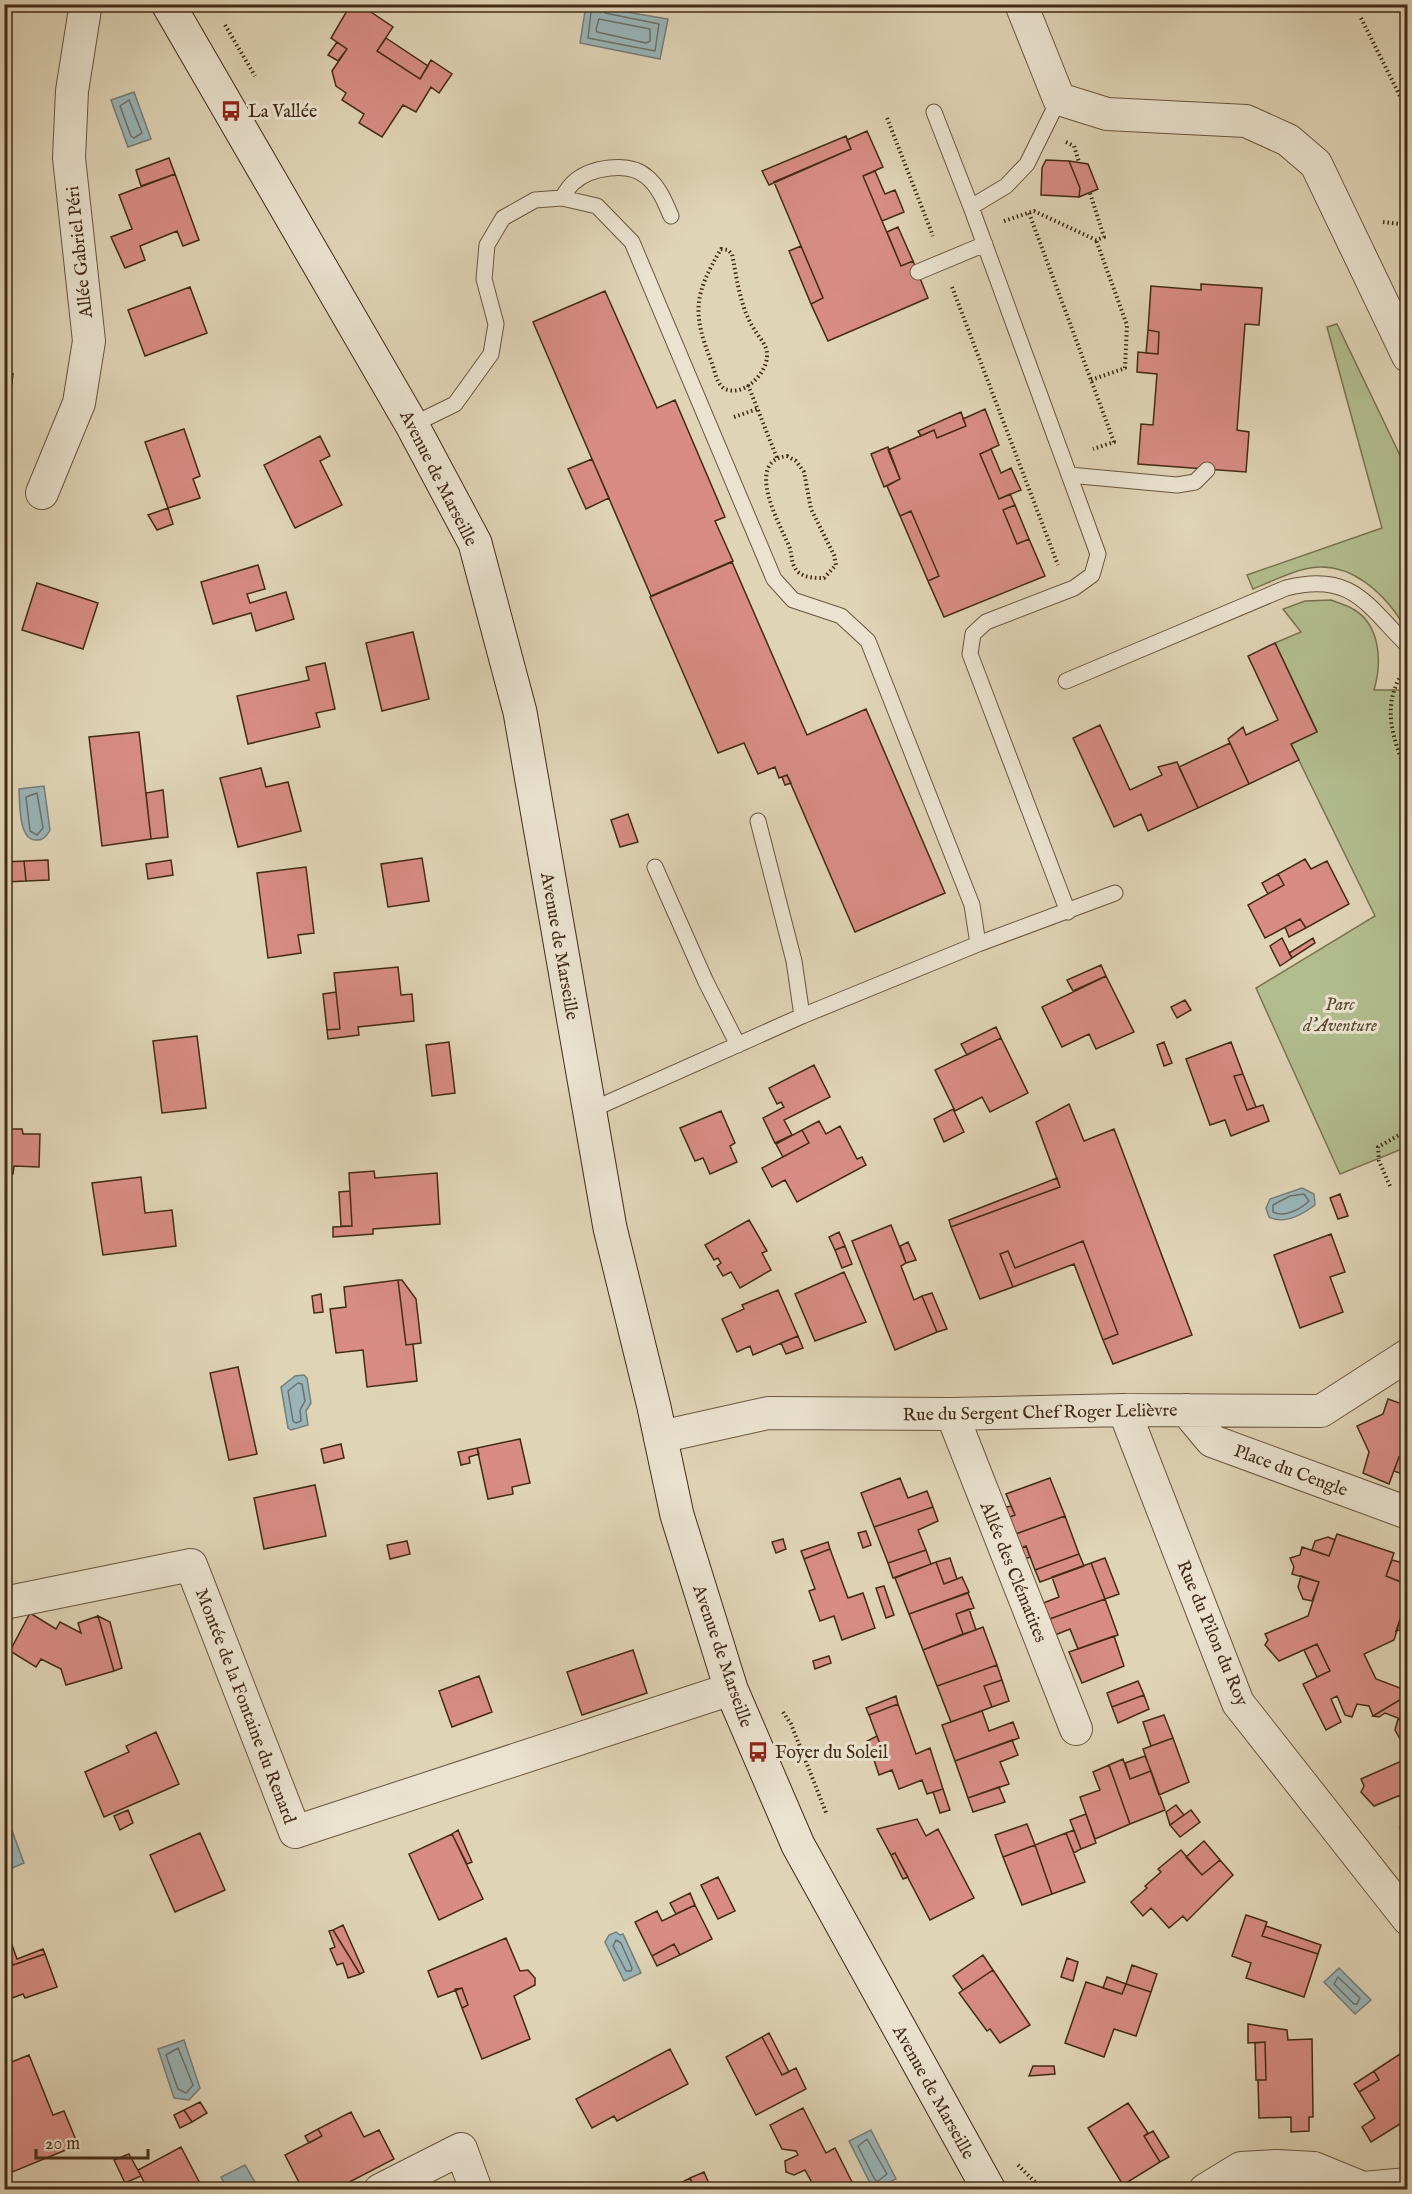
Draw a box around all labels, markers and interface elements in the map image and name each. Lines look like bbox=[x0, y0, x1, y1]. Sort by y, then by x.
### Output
bus stop icon: La Vallée bbox=[219, 99, 243, 123]
place label: La Vallée bbox=[248, 101, 317, 124]
street label: Allée Gabriel Péri bbox=[62, 185, 99, 320]
street label: Avenue de Marseille bbox=[393, 406, 482, 550]
street label: Avenue de Marseille bbox=[534, 870, 583, 1022]
park label: Parc d'Aventure bbox=[1302, 994, 1377, 1038]
street label: Rue du Sergent Chef Roger Lelièvre bbox=[902, 1400, 1178, 1427]
street label: Place du Cengle bbox=[1230, 1440, 1351, 1503]
street label: Allée des Clématites bbox=[973, 1498, 1051, 1646]
street label: Rue du Pilon du Roy bbox=[1171, 1557, 1253, 1710]
street label: Avenue de Marseille bbox=[686, 1581, 757, 1731]
street label: Montée de la Fontaine du Renard bbox=[189, 1586, 300, 1828]
bus stop icon: Foyer du Soleil bbox=[746, 1740, 770, 1764]
place label: Foyer du Soleil bbox=[775, 1742, 888, 1765]
street label: Avenue de Marseille bbox=[886, 2021, 979, 2164]
scale bar bbox=[36, 2122, 148, 2160]
text: 20 m bbox=[45, 2133, 80, 2156]

